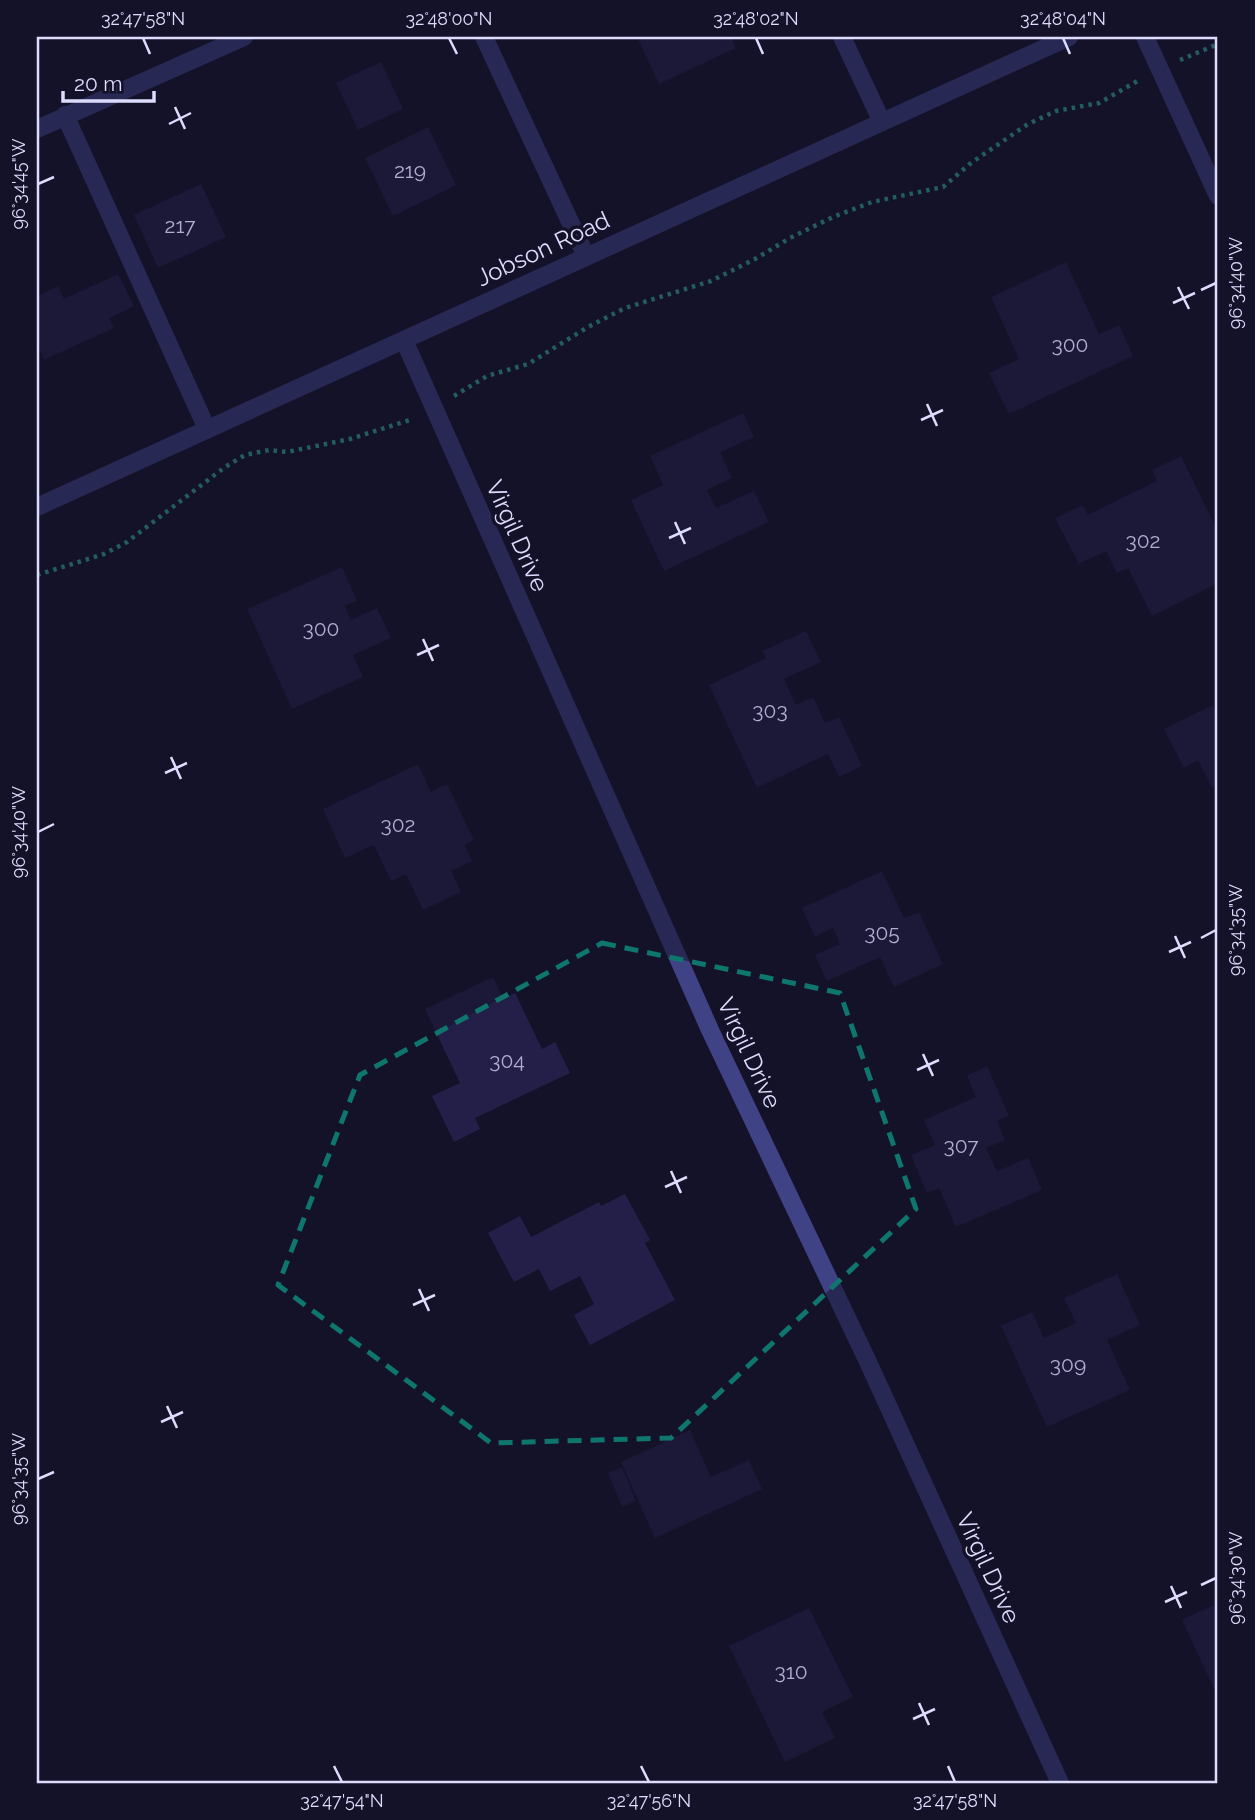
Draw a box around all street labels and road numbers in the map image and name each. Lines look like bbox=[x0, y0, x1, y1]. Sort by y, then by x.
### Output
street label: Jobson Road bbox=[471, 205, 614, 292]
street label: Virgil Drive bbox=[480, 476, 555, 596]
street label: Virgil Drive bbox=[711, 993, 788, 1113]
street label: Virgil Drive bbox=[950, 1508, 1027, 1628]

